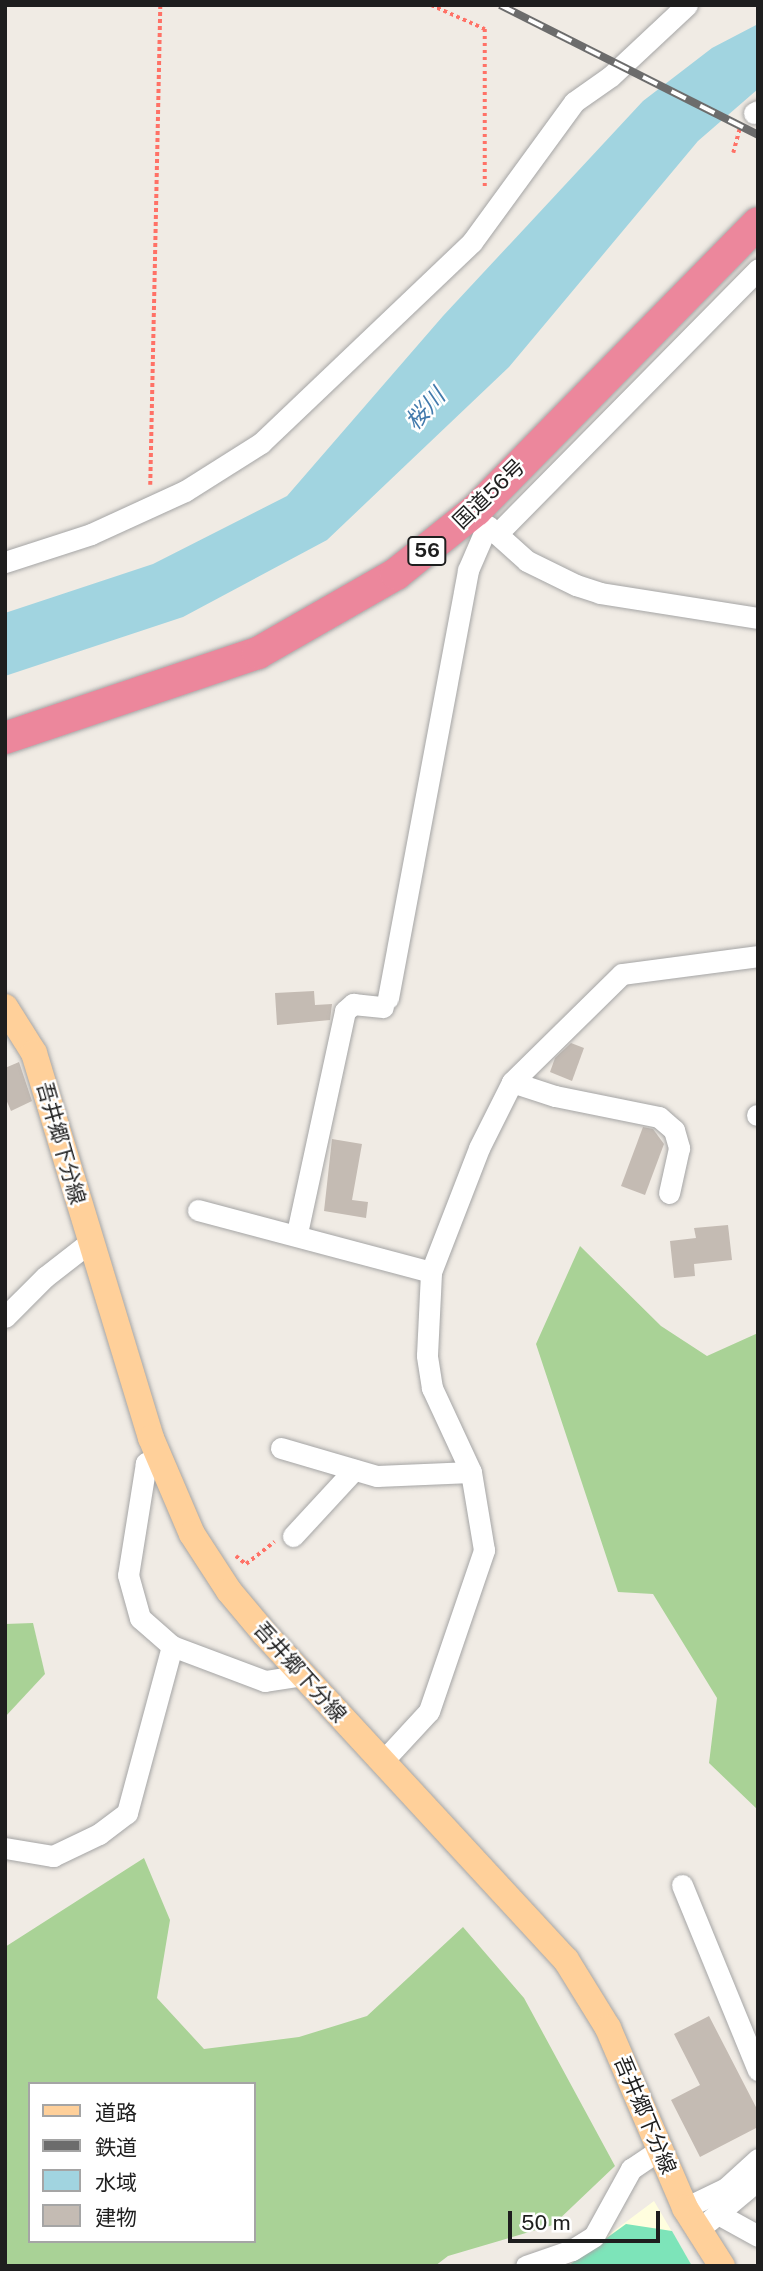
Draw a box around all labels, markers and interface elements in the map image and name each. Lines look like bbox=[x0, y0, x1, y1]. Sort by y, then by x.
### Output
water label: 桜川 bbox=[399, 383, 451, 435]
street label: 国道56号 bbox=[448, 454, 530, 534]
road number: 56 bbox=[406, 536, 448, 566]
street label: 吾井郷下分線 bbox=[32, 1079, 90, 1207]
street label: 吾井郷下分線 bbox=[248, 1617, 352, 1727]
street label: 吾井郷下分線 bbox=[609, 2052, 681, 2178]
legend bbox=[28, 2082, 256, 2243]
text: 道路 bbox=[95, 2100, 137, 2125]
text: 鉄道 bbox=[95, 2135, 137, 2160]
text: 水域 bbox=[95, 2170, 137, 2195]
scale bar bbox=[511, 2198, 663, 2242]
text: 建物 bbox=[95, 2205, 137, 2230]
text: 50 m bbox=[521, 2210, 571, 2235]

